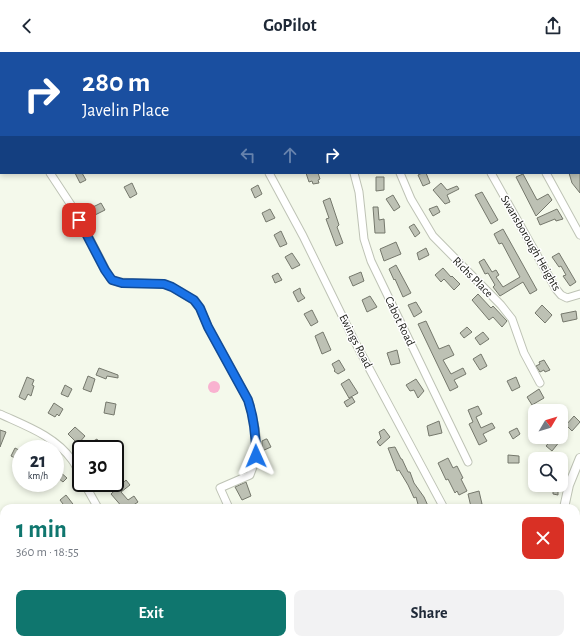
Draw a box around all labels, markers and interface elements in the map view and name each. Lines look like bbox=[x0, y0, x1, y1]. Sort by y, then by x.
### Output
icon: back bbox=[16, 15, 38, 37]
icon: share bbox=[542, 15, 564, 37]
text: GoPilot bbox=[263, 17, 317, 35]
icon: right bbox=[16, 68, 68, 120]
text: 280 m bbox=[82, 69, 150, 97]
text: Javelin Place bbox=[82, 102, 169, 120]
icon: left bbox=[237, 144, 259, 166]
icon: ahead bbox=[279, 144, 301, 166]
icon: right bbox=[321, 144, 343, 166]
street label: Swansborough Heights bbox=[499, 193, 563, 293]
pin bbox=[62, 203, 96, 237]
icon: arrive bbox=[68, 209, 90, 231]
street label: Richs Place bbox=[450, 254, 496, 300]
street label: Cabot Road bbox=[383, 294, 417, 348]
street label: Ewings Road bbox=[337, 312, 375, 370]
north arrow bbox=[528, 404, 568, 444]
map controls bbox=[528, 404, 568, 492]
position arrow bbox=[235, 435, 277, 477]
speed limit sign: 30 bbox=[72, 440, 124, 492]
text: 21 bbox=[30, 451, 46, 471]
button: search bbox=[528, 452, 568, 492]
text: km/h bbox=[28, 471, 48, 481]
button: close bbox=[522, 517, 564, 559]
text: 1 min bbox=[16, 518, 67, 542]
text: 360 m · 18:55 bbox=[16, 546, 79, 559]
button: Exit bbox=[16, 590, 286, 636]
button: Share bbox=[294, 590, 564, 636]

